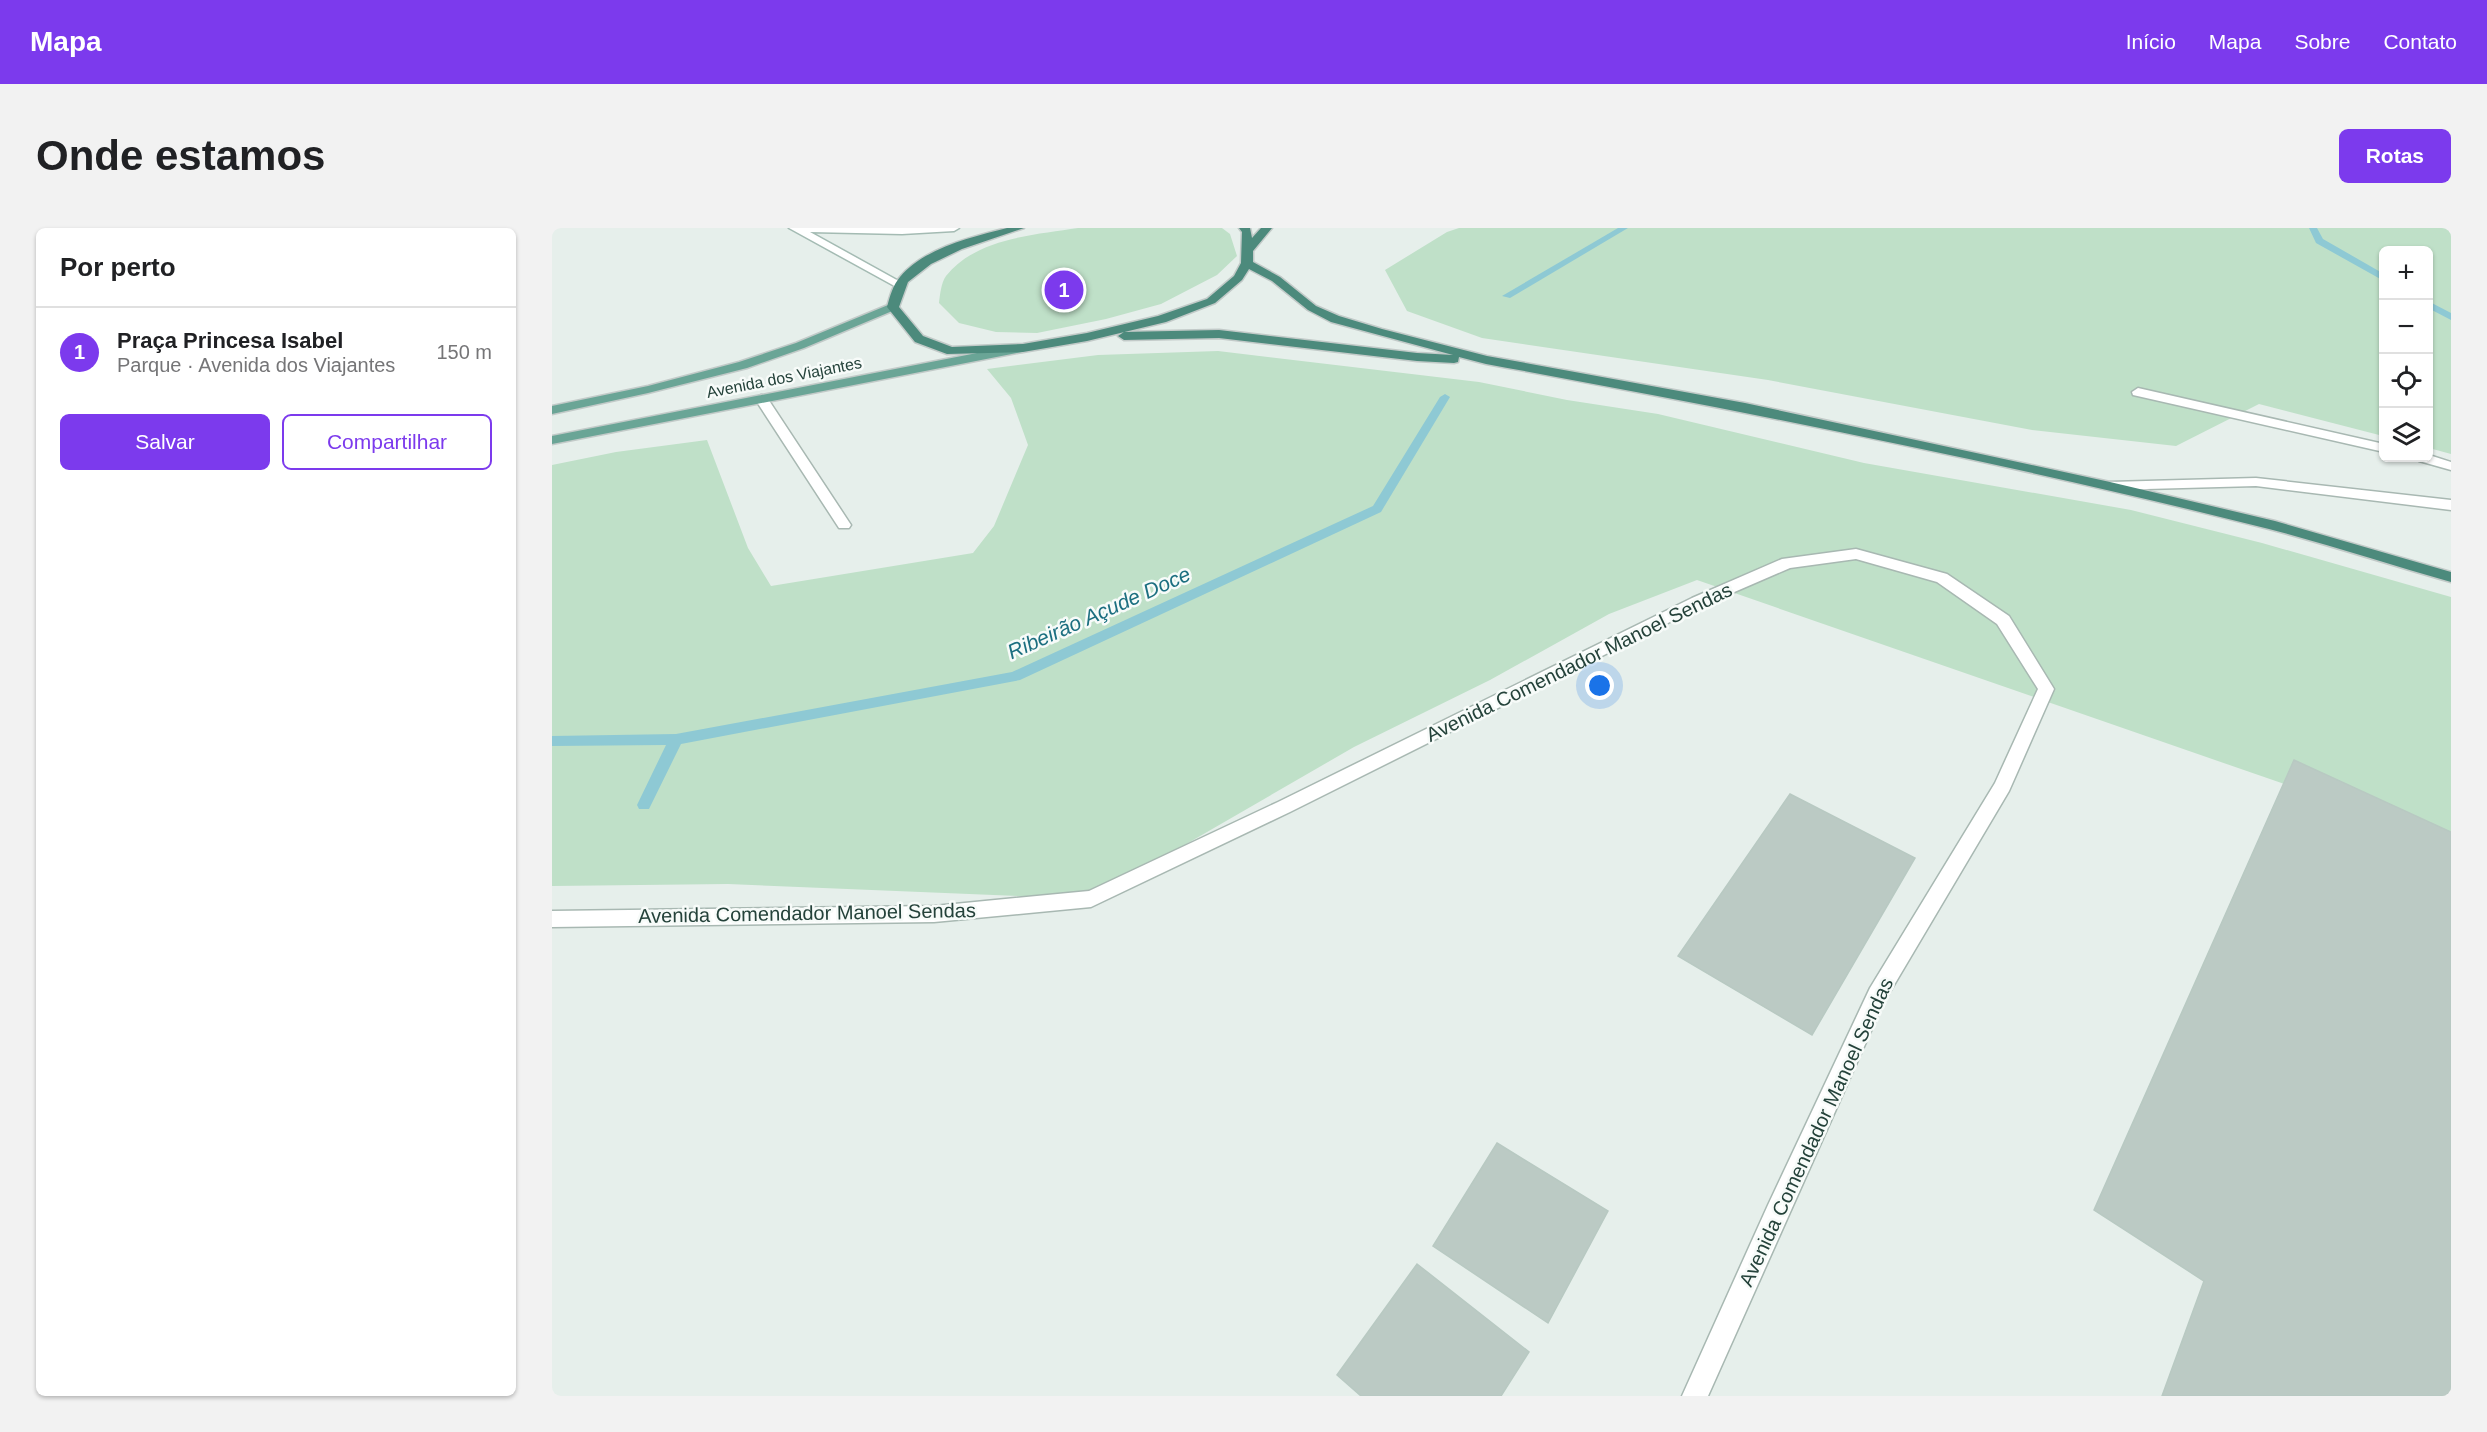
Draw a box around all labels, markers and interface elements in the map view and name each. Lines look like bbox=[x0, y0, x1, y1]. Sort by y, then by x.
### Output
text: Mapa bbox=[30, 26, 102, 57]
text: Início bbox=[2126, 30, 2176, 53]
text: Mapa bbox=[2209, 30, 2261, 53]
text: Sobre bbox=[2294, 30, 2350, 53]
text: Contato bbox=[2383, 30, 2457, 53]
button: Rotas bbox=[2339, 129, 2451, 183]
text: Onde estamos bbox=[36, 132, 325, 179]
map controls bbox=[2379, 246, 2433, 462]
button: + bbox=[2379, 246, 2433, 300]
text: Por perto bbox=[60, 252, 176, 282]
pin: 1 bbox=[1044, 268, 1084, 312]
button: − bbox=[2379, 300, 2433, 354]
text: Praça Princesa Isabel bbox=[117, 328, 343, 353]
text: 1 bbox=[74, 341, 85, 363]
text: 150 m bbox=[436, 341, 492, 363]
text: Parque · Avenida dos Viajantes bbox=[117, 354, 395, 376]
street label: Avenida dos Viajantes bbox=[705, 354, 863, 401]
button: locate bbox=[2379, 354, 2433, 408]
button: layers bbox=[2379, 408, 2433, 462]
button: Salvar bbox=[60, 414, 270, 470]
button: Compartilhar bbox=[282, 414, 492, 470]
water label: Ribeirão Açude Doce bbox=[1004, 562, 1194, 663]
street label: Avenida Comendador Manoel Sendas bbox=[1422, 578, 1736, 746]
your location bbox=[1585, 671, 1614, 700]
street label: Avenida Comendador Manoel Sendas bbox=[638, 899, 976, 927]
street label: Avenida Comendador Manoel Sendas bbox=[1735, 974, 1897, 1290]

